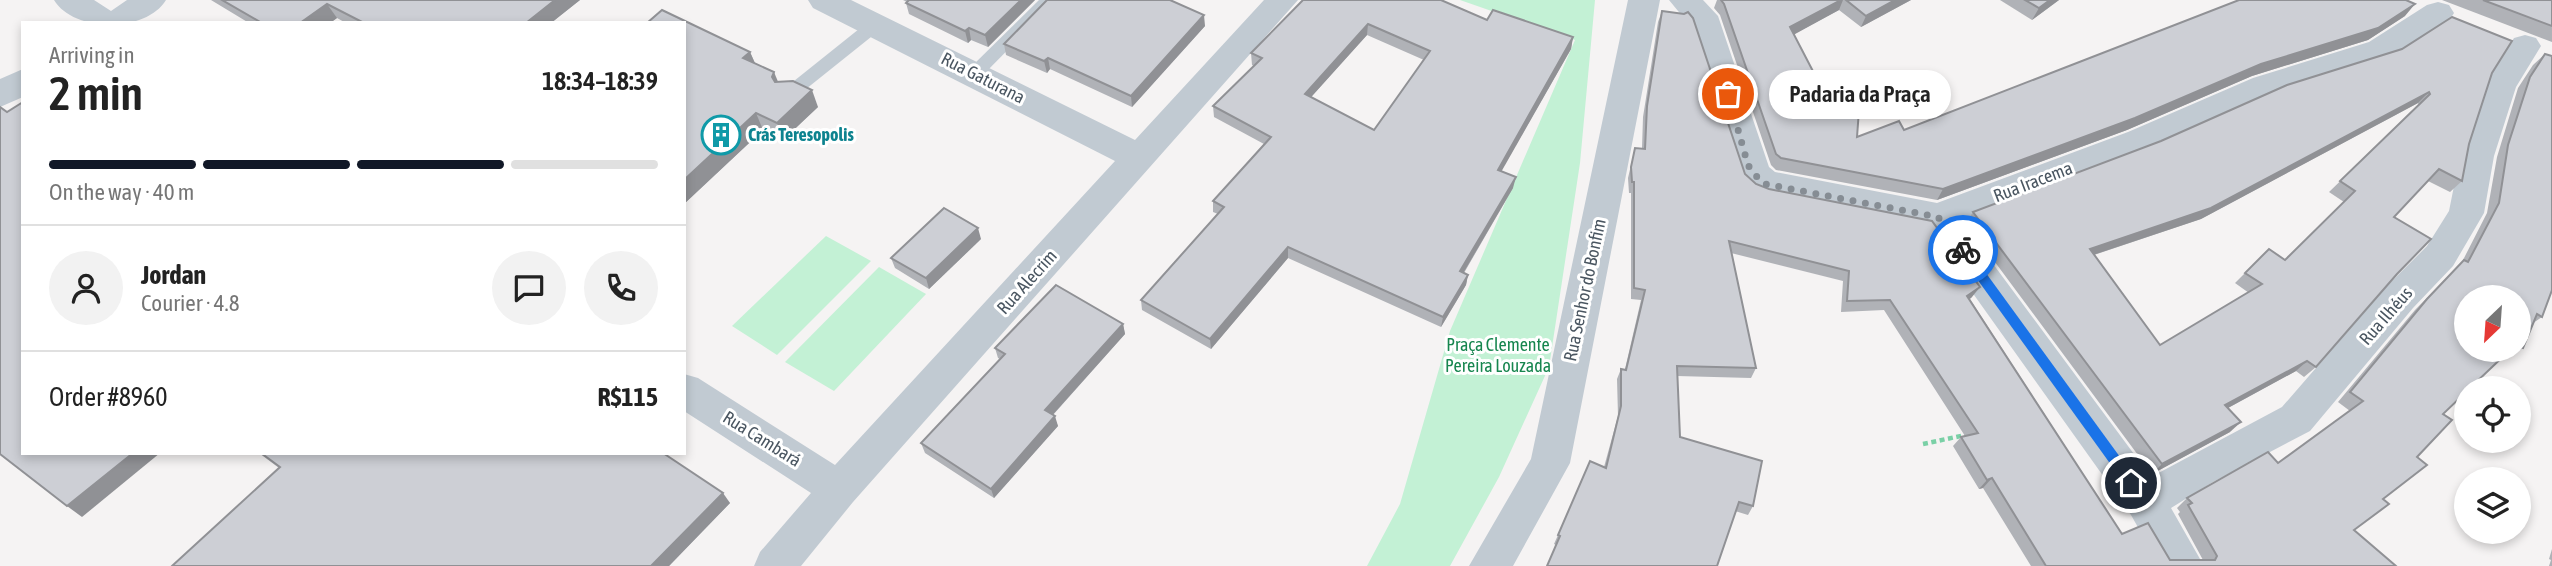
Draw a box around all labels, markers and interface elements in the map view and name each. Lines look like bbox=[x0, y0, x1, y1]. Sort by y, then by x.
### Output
text: Arriving in bbox=[49, 42, 135, 68]
street label: Rua Gaturana bbox=[938, 48, 1028, 108]
pin bbox=[1698, 64, 1758, 124]
text: 18:34–18:39 bbox=[542, 66, 658, 96]
text: 2 min bbox=[49, 67, 143, 120]
callout: Padaria da Praça bbox=[1770, 70, 1952, 119]
icon: bag bbox=[1709, 75, 1747, 113]
text: Padaria da Praça bbox=[1789, 81, 1931, 107]
building icon: Crás Teresopolis bbox=[700, 114, 742, 156]
place label: Crás Teresopolis bbox=[748, 124, 854, 145]
street label: Rua Iracema bbox=[1990, 157, 2075, 206]
text: On the way · 40 m bbox=[49, 179, 194, 205]
courier bbox=[1928, 215, 1998, 285]
street label: Rua Senhor do Bonfim bbox=[1559, 217, 1610, 363]
icon: bike bbox=[1944, 231, 1982, 269]
street label: Rua Alecrim bbox=[992, 245, 1061, 318]
button: person bbox=[49, 251, 123, 325]
button: chat bbox=[492, 251, 566, 325]
button: phone bbox=[584, 251, 658, 325]
text: Jordan bbox=[141, 260, 206, 290]
street label: Rua Ilhéus bbox=[2355, 282, 2416, 349]
north arrow bbox=[2454, 285, 2530, 362]
map controls bbox=[2454, 285, 2531, 544]
text: Courier · 4.8 bbox=[141, 290, 240, 316]
park label: Praça Clemente Pereira Louzada bbox=[1445, 334, 1551, 376]
button: locate bbox=[2454, 376, 2531, 453]
text: Order #8960 bbox=[49, 382, 168, 412]
text: R$115 bbox=[597, 382, 658, 412]
street label: Rua Cambará bbox=[719, 406, 805, 471]
pin bbox=[2101, 453, 2161, 513]
icon: home bbox=[2112, 464, 2150, 502]
button: layers bbox=[2454, 467, 2531, 544]

